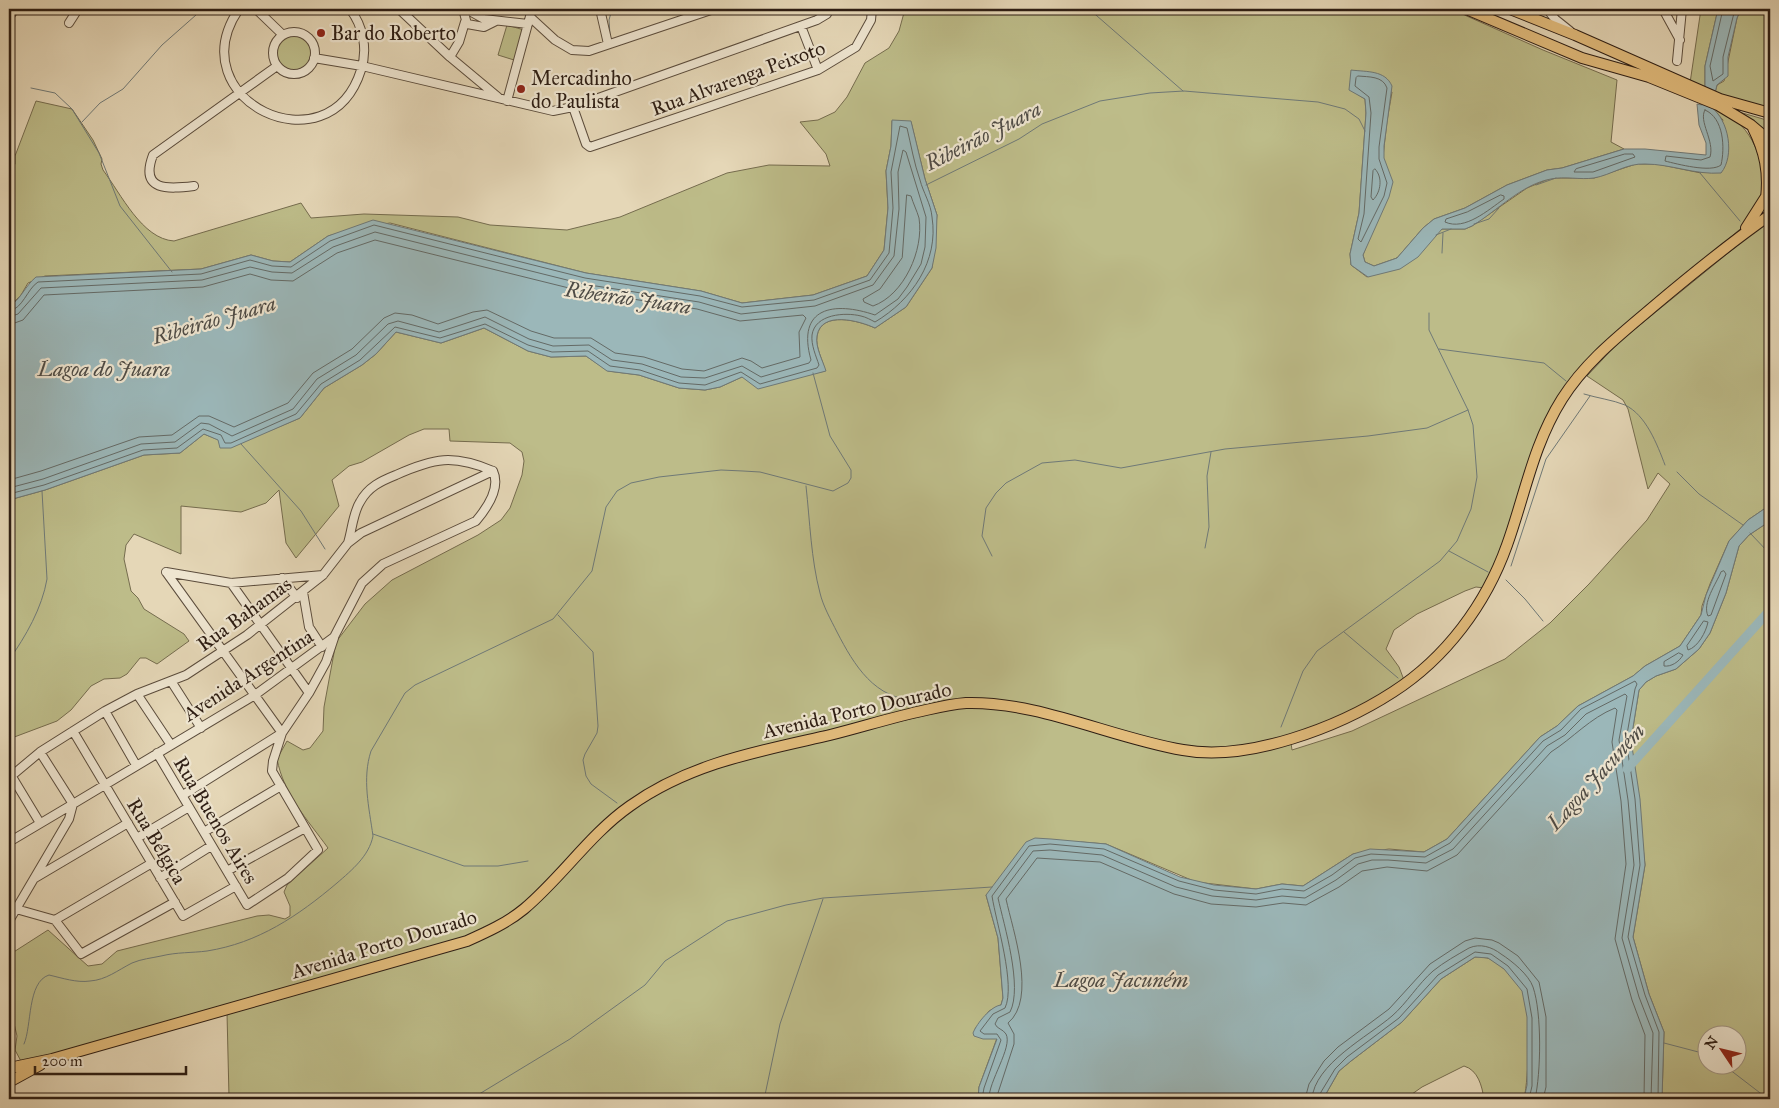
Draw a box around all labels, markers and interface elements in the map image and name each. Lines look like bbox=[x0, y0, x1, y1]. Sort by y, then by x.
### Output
place label: Bar do Roberto bbox=[331, 21, 456, 45]
marker: Bar do Roberto bbox=[315, 27, 327, 39]
street label: Rua Alvarenga Peixoto bbox=[648, 35, 829, 122]
place label: Mercadinho do Paulista bbox=[531, 66, 632, 113]
marker: Mercadinho do Paulista bbox=[515, 83, 527, 95]
water label: Ribeirão Juara bbox=[920, 96, 1046, 177]
water label: Ribeirão Juara bbox=[562, 276, 693, 320]
water label: Ribeirão Juara bbox=[148, 290, 279, 350]
water label: Lagoa do Juara bbox=[37, 356, 170, 382]
street label: Rua Bahamas bbox=[192, 572, 296, 656]
street label: Avenida Argentina bbox=[177, 624, 319, 727]
street label: Avenida Porto Dourado bbox=[760, 677, 953, 744]
water label: Lagoa Jacuném bbox=[1541, 718, 1651, 836]
street label: Rua Buenos Aires bbox=[169, 752, 263, 888]
street label: Rua Bélgica bbox=[121, 794, 192, 889]
street label: Avenida Porto Dourado bbox=[287, 904, 480, 984]
water label: Lagoa Jacuném bbox=[1053, 967, 1188, 993]
north arrow bbox=[1696, 1026, 1746, 1076]
text: N bbox=[1701, 1033, 1722, 1053]
scale bar bbox=[35, 1043, 186, 1075]
text: 200 m bbox=[42, 1052, 83, 1070]

